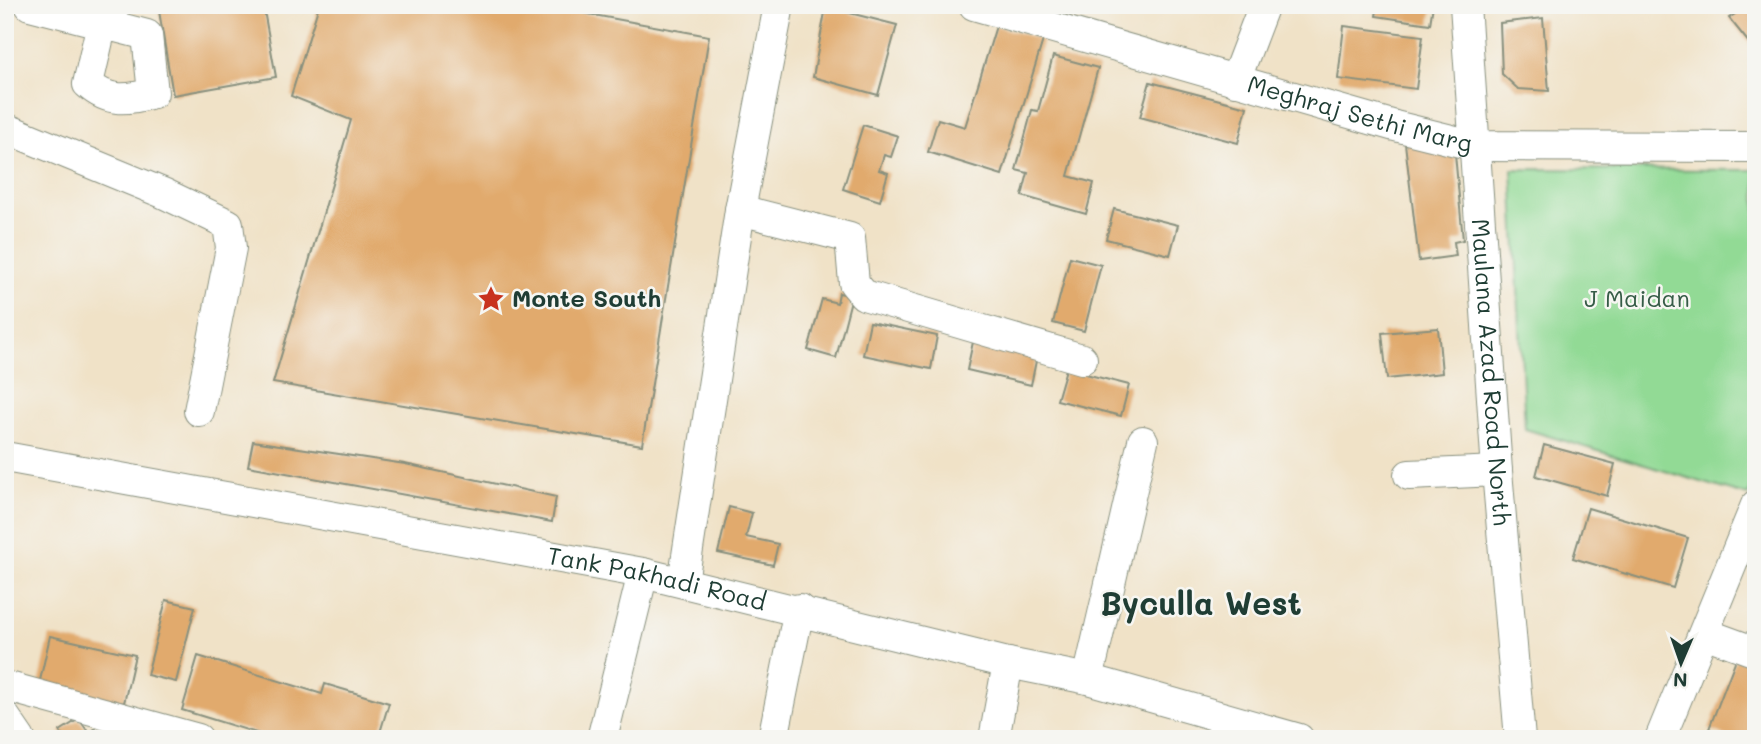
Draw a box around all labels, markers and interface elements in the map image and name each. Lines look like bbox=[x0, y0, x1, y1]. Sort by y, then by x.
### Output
street label: Meghraj Sethi Marg bbox=[1244, 67, 1476, 159]
street label: Maulana Azad Road North bbox=[1466, 218, 1519, 527]
place label: Monte South bbox=[512, 282, 661, 313]
park label: J Maidan bbox=[1584, 282, 1690, 313]
place icon: Monte South bbox=[476, 284, 506, 314]
street label: Tank Pakhadi Road bbox=[545, 539, 769, 617]
district label: Byculla West bbox=[1100, 581, 1302, 624]
north arrow bbox=[1646, 628, 1716, 698]
text: N bbox=[1673, 668, 1688, 693]

